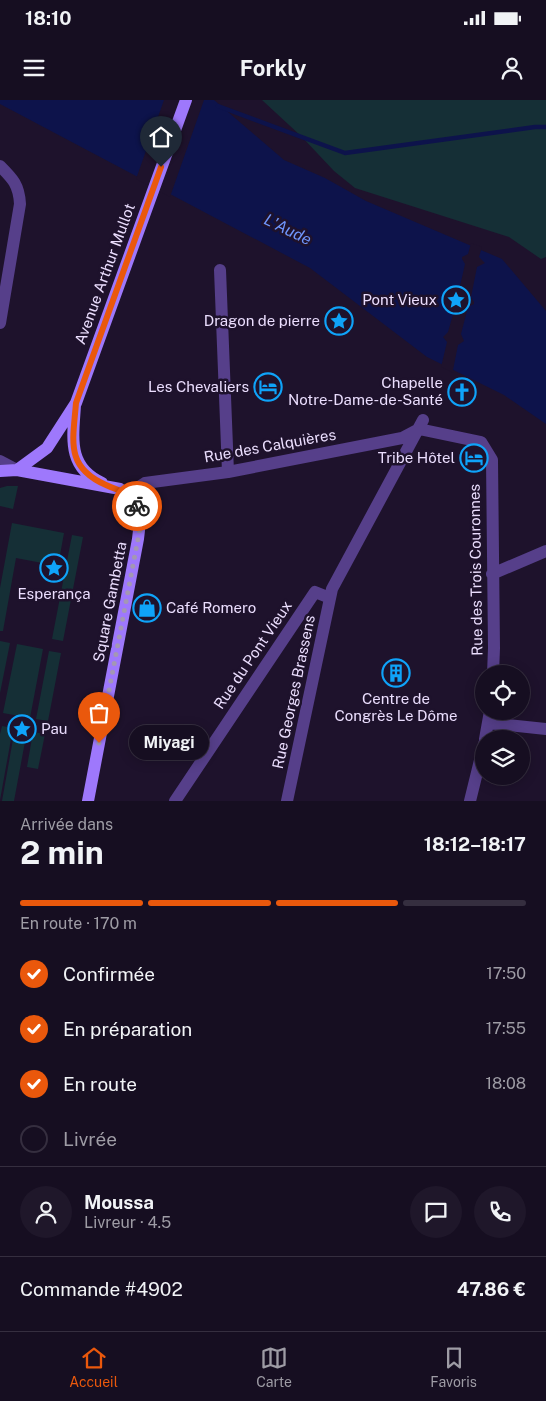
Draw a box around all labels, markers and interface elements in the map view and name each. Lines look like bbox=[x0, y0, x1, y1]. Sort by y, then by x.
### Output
text: 18:10 bbox=[25, 7, 71, 29]
icon: menu bbox=[20, 54, 48, 82]
icon: person bbox=[498, 54, 526, 82]
text: Forkly bbox=[240, 55, 306, 81]
pin bbox=[140, 116, 182, 167]
icon: home bbox=[147, 123, 175, 151]
street label: Avenue Arthur Mullot bbox=[71, 201, 138, 347]
water label: L'Aude bbox=[261, 210, 315, 249]
place icon: Pont Vieux bbox=[441, 285, 471, 315]
place label: Pont Vieux bbox=[362, 291, 437, 308]
place icon: Dragon de pierre bbox=[324, 306, 354, 336]
place label: Dragon de pierre bbox=[204, 312, 320, 329]
hotel icon: Les Chevaliers bbox=[253, 372, 283, 402]
place label: Chapelle Notre-Dame-de-Santé bbox=[288, 374, 443, 408]
church icon: Chapelle Notre-Dame-de-Santé bbox=[447, 377, 477, 407]
place label: Les Chevaliers bbox=[148, 378, 249, 395]
street label: Rue des Calquières bbox=[203, 426, 337, 465]
hotel icon: Tribe Hôtel bbox=[459, 443, 489, 473]
place label: Tribe Hôtel bbox=[378, 449, 455, 466]
courier bbox=[112, 481, 162, 531]
street label: Rue des Trois Couronnes bbox=[466, 484, 485, 656]
icon: bike bbox=[123, 492, 151, 520]
street label: Square Gambetta bbox=[89, 540, 130, 664]
place icon: Esperança bbox=[39, 553, 69, 583]
place label: Esperança bbox=[17, 585, 91, 602]
shop icon: Café Romero bbox=[132, 593, 162, 623]
street label: Rue du Pont Vieux bbox=[210, 597, 295, 712]
place label: Café Romero bbox=[166, 599, 256, 616]
street label: Rue Georges Brassens bbox=[269, 613, 318, 770]
building icon: Centre de Congrès Le Dôme bbox=[381, 658, 411, 688]
map controls bbox=[475, 665, 530, 785]
button: locate bbox=[475, 665, 530, 720]
place label: Centre de Congrès Le Dôme bbox=[335, 690, 457, 724]
pin bbox=[78, 692, 120, 743]
icon: bag bbox=[85, 699, 113, 727]
place icon: Pau bbox=[7, 714, 37, 744]
place label: Pau bbox=[41, 720, 67, 737]
callout: Miyagi bbox=[129, 726, 209, 760]
button: layers bbox=[475, 730, 530, 785]
text: Miyagi bbox=[143, 733, 195, 752]
text: Arrivée dans bbox=[20, 815, 113, 834]
text: 18:12–18:17 bbox=[424, 833, 526, 855]
text: 2 min bbox=[20, 834, 104, 871]
text: En route · 170 m bbox=[20, 914, 137, 933]
icon: check bbox=[20, 960, 48, 988]
text: Confirmée bbox=[63, 963, 155, 985]
text: 17:50 bbox=[486, 964, 526, 983]
icon: check bbox=[20, 1015, 48, 1043]
text: En préparation bbox=[63, 1018, 192, 1040]
text: 17:55 bbox=[486, 1019, 526, 1038]
icon: check bbox=[20, 1070, 48, 1098]
text: En route bbox=[63, 1073, 137, 1095]
text: 18:08 bbox=[485, 1074, 526, 1093]
text: Livrée bbox=[63, 1128, 117, 1150]
button: person bbox=[20, 1186, 72, 1238]
button: chat bbox=[410, 1186, 462, 1238]
button: phone bbox=[474, 1186, 526, 1238]
text: Moussa bbox=[84, 1191, 154, 1213]
text: Livreur · 4.5 bbox=[84, 1213, 171, 1232]
text: Commande #4902 bbox=[20, 1278, 183, 1300]
text: 47.86 € bbox=[457, 1278, 526, 1300]
tab: Accueil bbox=[69, 1344, 118, 1390]
tab: Carte bbox=[256, 1344, 292, 1390]
tab: Favoris bbox=[430, 1344, 477, 1390]

